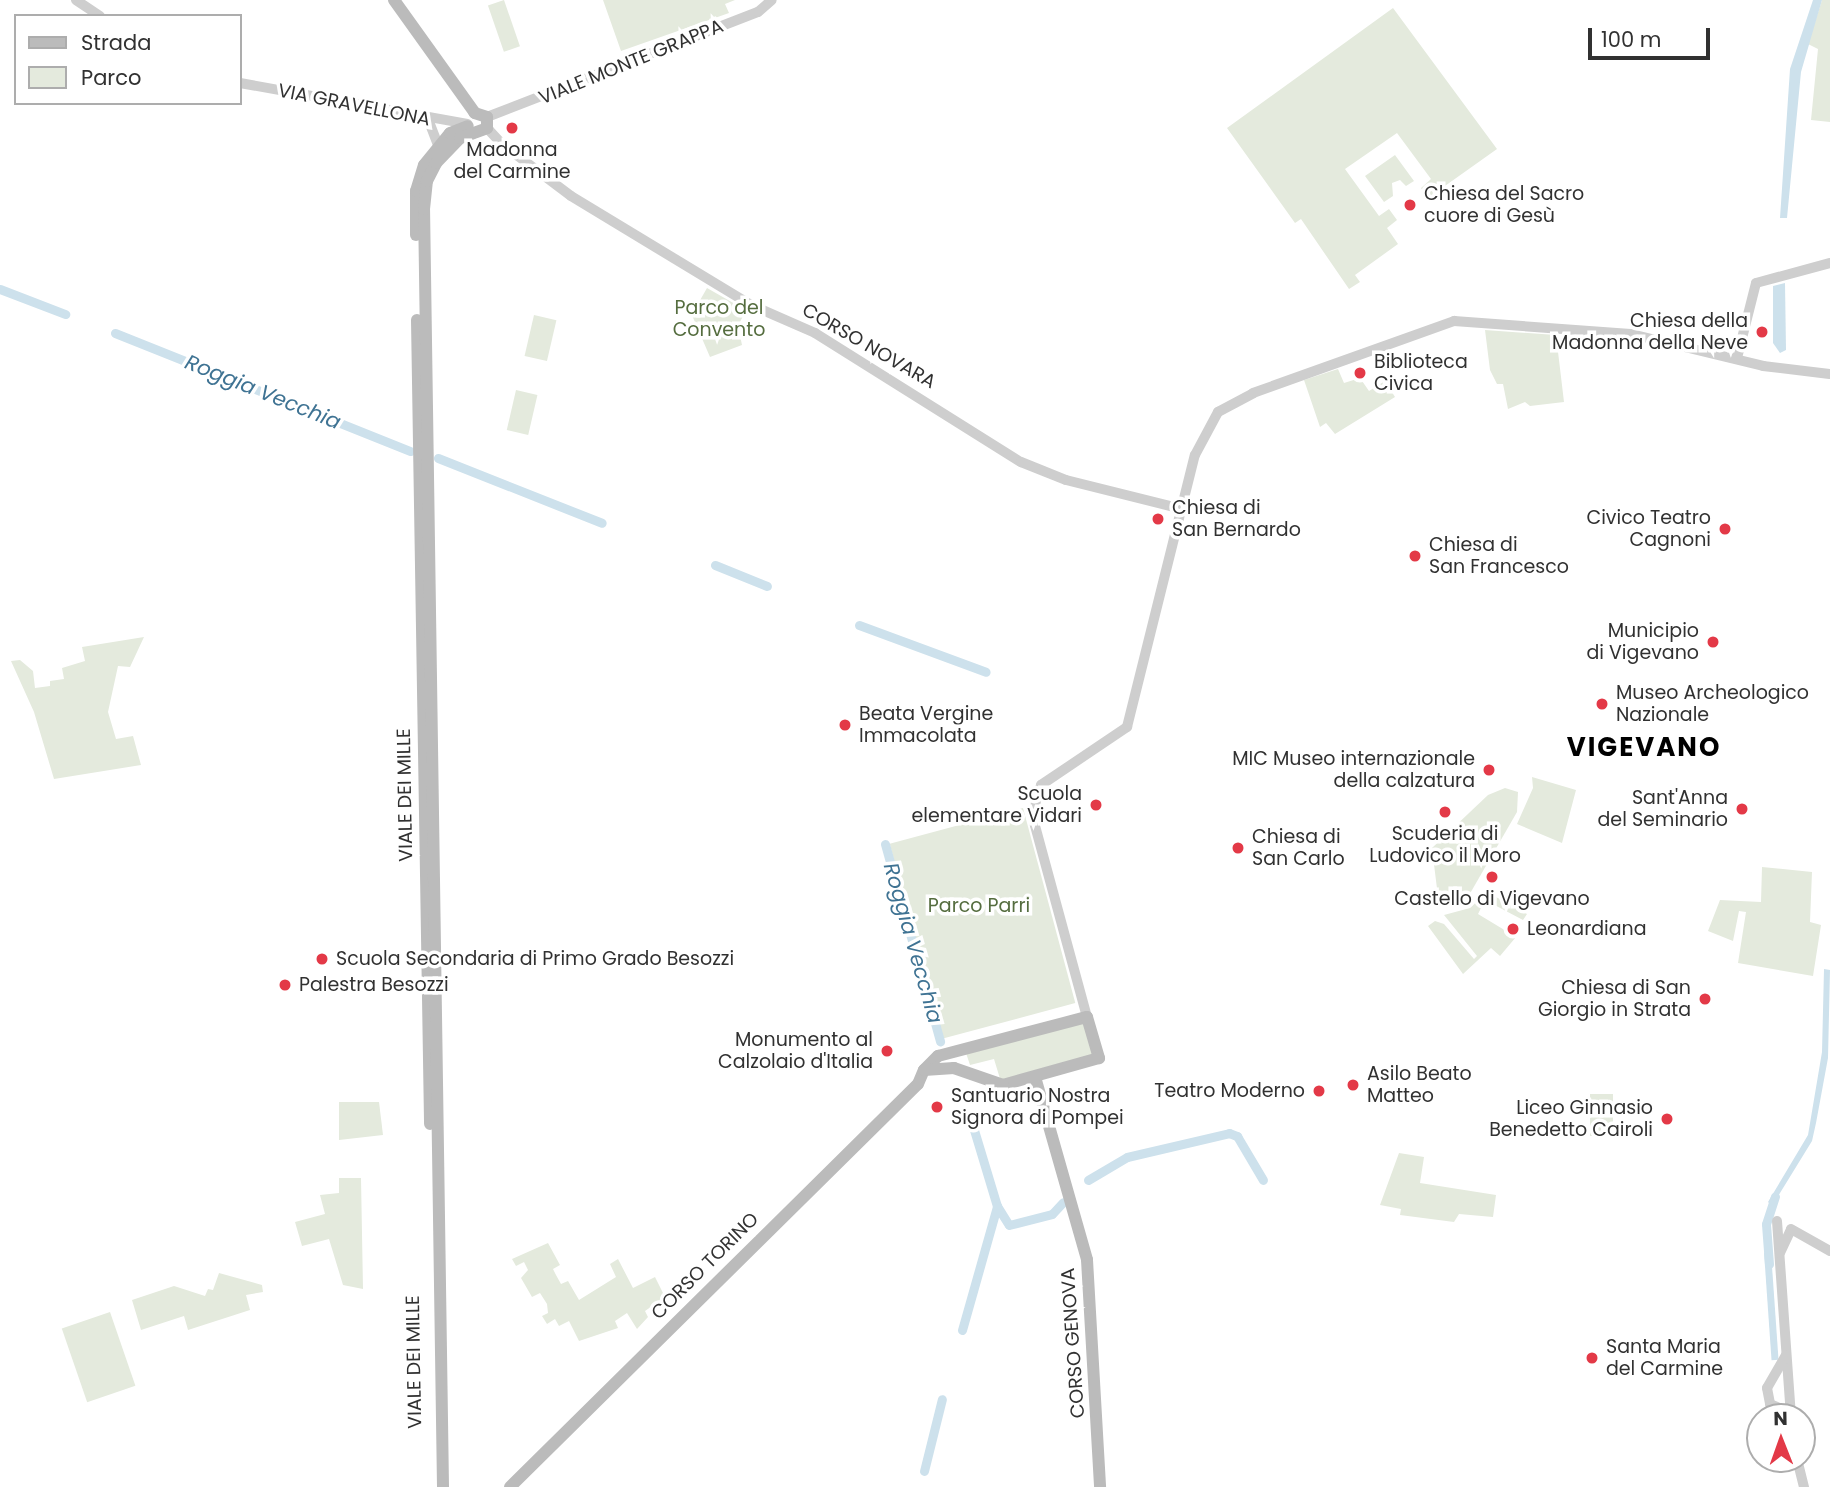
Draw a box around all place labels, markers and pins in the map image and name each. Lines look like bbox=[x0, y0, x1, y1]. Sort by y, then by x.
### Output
marker: Madonna del Carmine bbox=[504, 120, 520, 136]
place label: Madonna del Carmine bbox=[453, 139, 571, 183]
place label: Chiesa del Sacro cuore di Gesù bbox=[1424, 183, 1584, 227]
marker: Chiesa del Sacro cuore di Gesù bbox=[1402, 197, 1418, 213]
place label: Chiesa della Madonna della Neve bbox=[1552, 310, 1748, 354]
marker: Chiesa della Madonna della Neve bbox=[1754, 324, 1770, 340]
place label: Biblioteca Civica bbox=[1374, 351, 1468, 395]
marker: Biblioteca Civica bbox=[1352, 365, 1368, 381]
place label: Chiesa di San Bernardo bbox=[1172, 497, 1301, 541]
place label: Civico Teatro Cagnoni bbox=[1586, 507, 1711, 551]
marker: Chiesa di San Bernardo bbox=[1150, 511, 1166, 527]
marker: Civico Teatro Cagnoni bbox=[1717, 521, 1733, 537]
place label: Chiesa di San Francesco bbox=[1429, 534, 1569, 578]
marker: Chiesa di San Francesco bbox=[1407, 548, 1423, 564]
place label: Municipio di Vigevano bbox=[1586, 620, 1699, 664]
marker: Municipio di Vigevano bbox=[1705, 634, 1721, 650]
place label: Museo Archeologico Nazionale bbox=[1616, 682, 1809, 726]
marker: Museo Archeologico Nazionale bbox=[1594, 696, 1610, 712]
place label: Beata Vergine Immacolata bbox=[859, 703, 993, 747]
marker: Beata Vergine Immacolata bbox=[837, 717, 853, 733]
place label: MIC Museo internazionale della calzatura bbox=[1232, 748, 1475, 792]
marker: MIC Museo internazionale della calzatura bbox=[1481, 762, 1497, 778]
place label: Scuola elementare Vidari bbox=[912, 783, 1082, 827]
place label: Sant'Anna del Seminario bbox=[1598, 787, 1728, 831]
marker: Scuola elementare Vidari bbox=[1088, 797, 1104, 813]
marker: Sant'Anna del Seminario bbox=[1734, 801, 1750, 817]
marker: Scuderia di Ludovico il Moro bbox=[1437, 804, 1453, 820]
place label: Scuderia di Ludovico il Moro bbox=[1369, 823, 1521, 867]
place label: Chiesa di San Carlo bbox=[1252, 826, 1345, 870]
marker: Chiesa di San Carlo bbox=[1230, 840, 1246, 856]
marker: Castello di Vigevano bbox=[1484, 869, 1500, 885]
place label: Castello di Vigevano bbox=[1394, 888, 1590, 910]
place label: Leonardiana bbox=[1527, 918, 1647, 940]
marker: Leonardiana bbox=[1505, 921, 1521, 937]
place label: Scuola Secondaria di Primo Grado Besozzi bbox=[336, 948, 734, 970]
marker: Scuola Secondaria di Primo Grado Besozzi bbox=[314, 951, 330, 967]
place label: Palestra Besozzi bbox=[299, 974, 449, 996]
marker: Palestra Besozzi bbox=[277, 977, 293, 993]
place label: Chiesa di San Giorgio in Strata bbox=[1538, 977, 1691, 1021]
marker: Chiesa di San Giorgio in Strata bbox=[1697, 991, 1713, 1007]
place label: Monumento al Calzolaio d'Italia bbox=[718, 1029, 873, 1073]
marker: Monumento al Calzolaio d'Italia bbox=[879, 1043, 895, 1059]
place label: Asilo Beato Matteo bbox=[1367, 1063, 1472, 1107]
marker: Asilo Beato Matteo bbox=[1345, 1077, 1361, 1093]
place label: Teatro Moderno bbox=[1154, 1080, 1305, 1102]
marker: Teatro Moderno bbox=[1311, 1083, 1327, 1099]
place label: Santuario Nostra Signora di Pompei bbox=[951, 1085, 1124, 1129]
place label: Liceo Ginnasio Benedetto Cairoli bbox=[1489, 1097, 1653, 1141]
marker: Santuario Nostra Signora di Pompei bbox=[929, 1099, 945, 1115]
marker: Liceo Ginnasio Benedetto Cairoli bbox=[1659, 1111, 1675, 1127]
place label: Santa Maria del Carmine bbox=[1606, 1336, 1723, 1380]
marker: Santa Maria del Carmine bbox=[1584, 1350, 1600, 1366]

